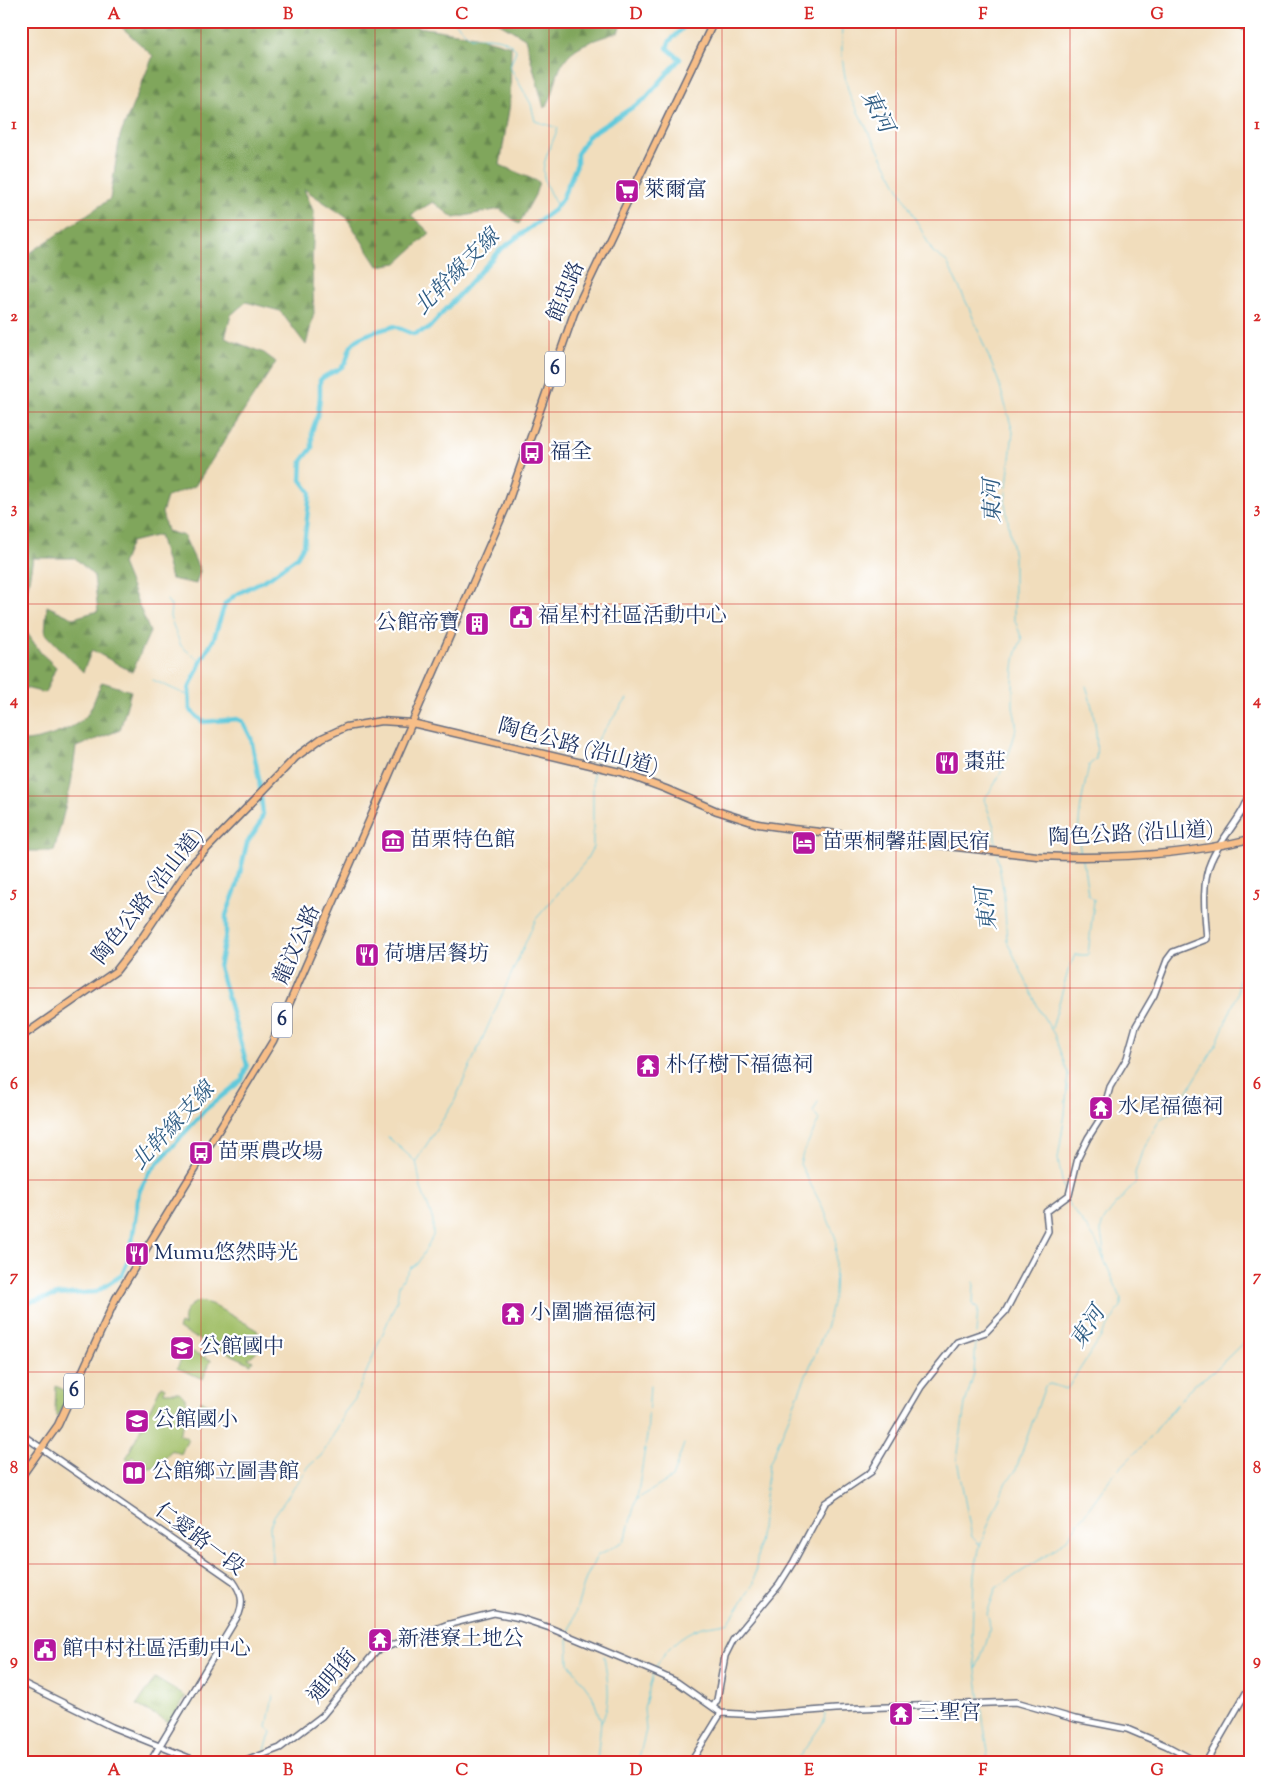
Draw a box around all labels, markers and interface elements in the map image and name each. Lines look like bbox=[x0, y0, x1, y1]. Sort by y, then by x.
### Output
text: A bbox=[108, 4, 121, 27]
text: B bbox=[283, 4, 293, 27]
text: C bbox=[456, 4, 469, 27]
text: D bbox=[630, 4, 643, 27]
text: E bbox=[804, 4, 814, 27]
text: F bbox=[979, 4, 988, 27]
text: G bbox=[1150, 4, 1164, 27]
water label: 東河 bbox=[852, 85, 902, 142]
text: 1 bbox=[11, 114, 17, 137]
text: 1 bbox=[1254, 114, 1260, 137]
place label: 萊爾富 bbox=[644, 176, 707, 206]
supermarket icon: 萊爾富 bbox=[614, 178, 640, 204]
water label: 北幹線支線 bbox=[408, 221, 510, 323]
street label: 館忠路 bbox=[541, 257, 593, 327]
text: 2 bbox=[10, 306, 18, 329]
text: 2 bbox=[1253, 306, 1261, 329]
road number: 6 bbox=[545, 352, 565, 386]
place label: 福全 bbox=[550, 438, 592, 468]
bus stop icon: 福全 bbox=[519, 440, 545, 466]
water label: 東河 bbox=[978, 475, 1010, 523]
text: 3 bbox=[11, 498, 18, 521]
text: 3 bbox=[1254, 498, 1261, 521]
place label: 福星村社區活動中心 bbox=[538, 602, 727, 632]
public building icon: 福星村社區活動中心 bbox=[508, 604, 534, 630]
place label: 公館帝寶 bbox=[376, 609, 460, 639]
building icon: 公館帝寶 bbox=[464, 611, 490, 637]
text: 4 bbox=[9, 690, 18, 713]
text: 4 bbox=[1252, 690, 1261, 713]
street label: 陶色公路 (沿山道) bbox=[494, 712, 662, 784]
place label: 棗莊 bbox=[964, 748, 1006, 778]
restaurant icon: 棗莊 bbox=[934, 750, 960, 776]
street label: 陶色公路 (沿山道) bbox=[1048, 816, 1214, 854]
street label: 陶色公路 (沿山道) bbox=[86, 823, 212, 971]
place label: 苗栗特色館 bbox=[410, 826, 515, 856]
museum icon: 苗栗特色館 bbox=[380, 828, 406, 854]
place label: 苗栗桐馨莊園民宿 bbox=[822, 828, 990, 858]
hotel icon: 苗栗桐馨莊園民宿 bbox=[791, 830, 817, 856]
water label: 東河 bbox=[969, 881, 1007, 933]
text: 5 bbox=[9, 882, 17, 905]
text: 5 bbox=[1252, 882, 1260, 905]
street label: 龍汶公路 bbox=[267, 901, 329, 989]
place label: 荷塘居餐坊 bbox=[384, 940, 489, 970]
restaurant icon: 荷塘居餐坊 bbox=[354, 942, 380, 968]
road number: 6 bbox=[272, 1002, 292, 1038]
place label: 朴仔樹下福德祠 bbox=[666, 1051, 813, 1081]
temple icon: 朴仔樹下福德祠 bbox=[635, 1053, 661, 1079]
text: 6 bbox=[10, 1074, 18, 1097]
water label: 北幹線支線 bbox=[125, 1074, 225, 1178]
text: 6 bbox=[1253, 1074, 1261, 1097]
place label: 水尾福德祠 bbox=[1118, 1093, 1223, 1123]
temple icon: 水尾福德祠 bbox=[1088, 1095, 1114, 1121]
place label: 苗栗農改場 bbox=[218, 1138, 323, 1168]
bus stop icon: 苗栗農改場 bbox=[188, 1140, 214, 1166]
place label: Mumu悠然時光 bbox=[154, 1239, 298, 1269]
restaurant icon: Mumu悠然時光 bbox=[124, 1241, 150, 1267]
text: 7 bbox=[10, 1266, 19, 1289]
text: 7 bbox=[1253, 1266, 1262, 1289]
water label: 東河 bbox=[1064, 1297, 1117, 1355]
place label: 小圍牆福德祠 bbox=[530, 1299, 656, 1329]
temple icon: 小圍牆福德祠 bbox=[500, 1301, 526, 1327]
place label: 公館國中 bbox=[200, 1333, 284, 1363]
school or university icon: 公館國中 bbox=[169, 1335, 195, 1361]
road number: 6 bbox=[64, 1374, 84, 1408]
place label: 公館國小 bbox=[154, 1406, 238, 1436]
school or university icon: 公館國小 bbox=[124, 1408, 150, 1434]
text: 8 bbox=[10, 1458, 18, 1481]
place label: 公館鄉立圖書館 bbox=[152, 1458, 299, 1488]
text: 8 bbox=[1253, 1458, 1261, 1481]
library icon: 公館鄉立圖書館 bbox=[121, 1460, 147, 1486]
street label: 仁愛路一段 bbox=[148, 1496, 250, 1584]
place label: 新港寮土地公 bbox=[398, 1625, 524, 1655]
temple icon: 新港寮土地公 bbox=[367, 1627, 393, 1653]
place label: 館中村社區活動中心 bbox=[62, 1635, 251, 1665]
public building icon: 館中村社區活動中心 bbox=[32, 1637, 58, 1663]
street label: 通明街 bbox=[301, 1643, 365, 1711]
text: 9 bbox=[10, 1650, 18, 1673]
text: 9 bbox=[1253, 1650, 1261, 1673]
place label: 三聖宮 bbox=[918, 1699, 981, 1729]
temple icon: 三聖宮 bbox=[888, 1701, 914, 1727]
text: A bbox=[108, 1760, 121, 1783]
text: B bbox=[283, 1760, 293, 1783]
text: C bbox=[456, 1760, 469, 1783]
text: D bbox=[630, 1760, 643, 1783]
text: E bbox=[804, 1760, 814, 1783]
text: F bbox=[979, 1760, 988, 1783]
text: G bbox=[1150, 1760, 1164, 1783]

